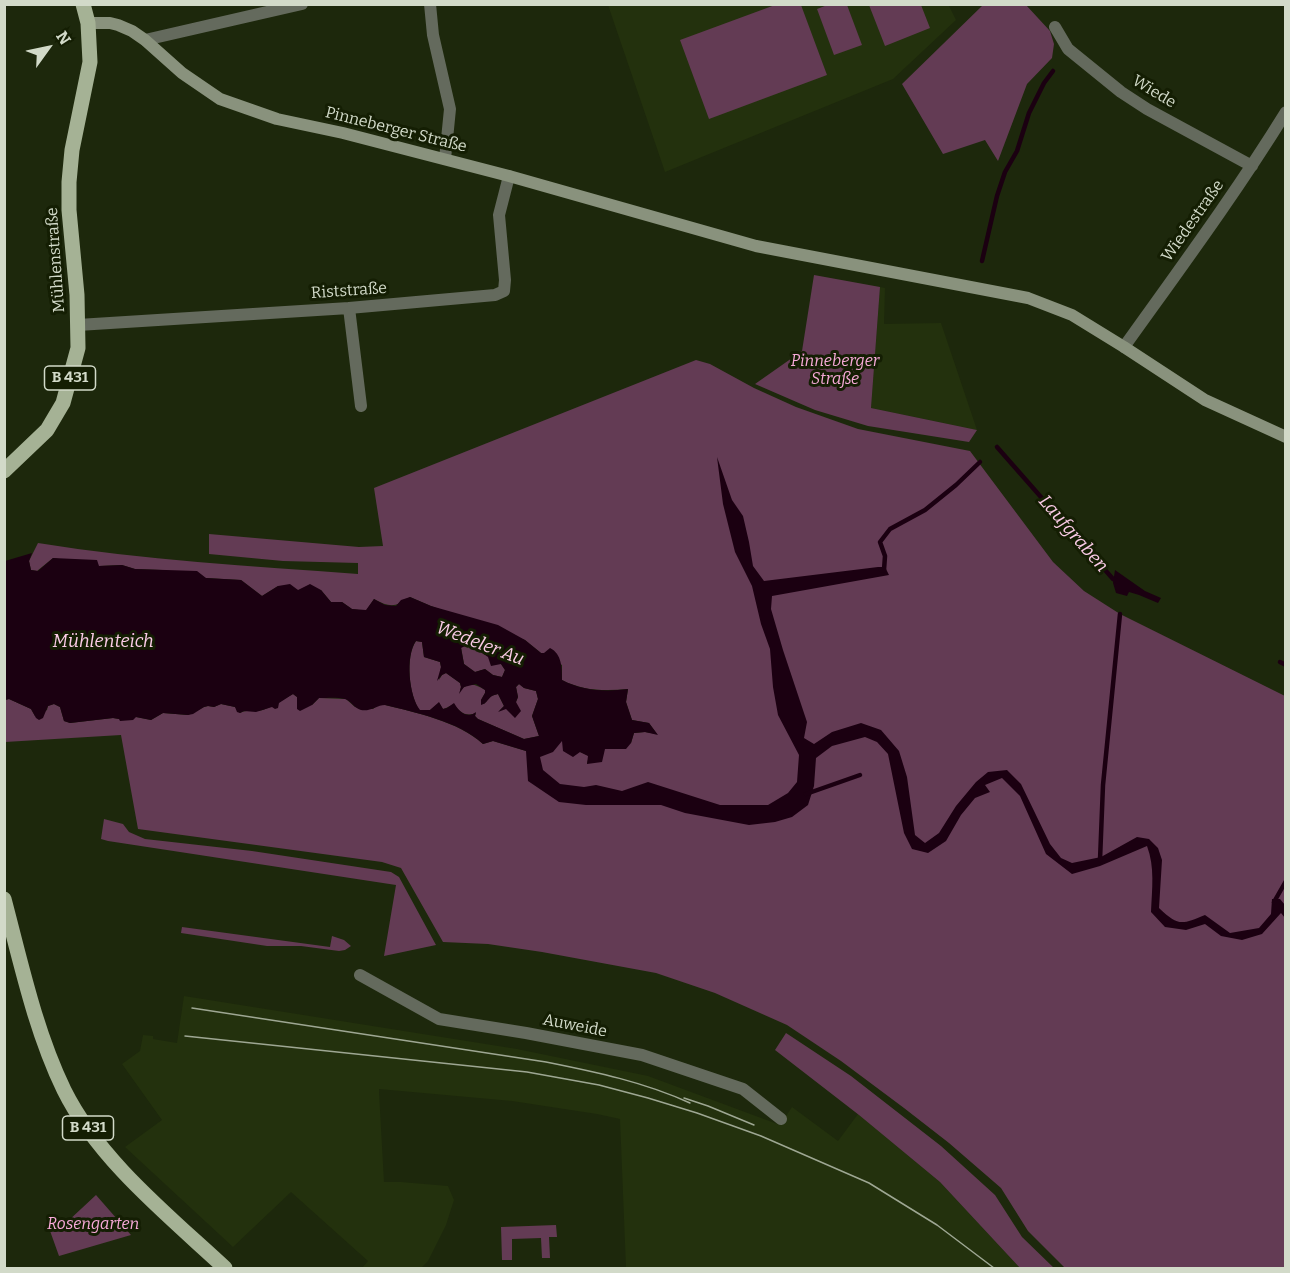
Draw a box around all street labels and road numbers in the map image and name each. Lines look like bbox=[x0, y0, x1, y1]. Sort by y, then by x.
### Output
street label: Wiede bbox=[1129, 72, 1179, 112]
street label: Pinneberger Straße bbox=[323, 103, 469, 157]
street label: Wiedestraße bbox=[1158, 177, 1228, 265]
street label: Mühlenstraße bbox=[43, 207, 69, 313]
street label: Riststraße bbox=[310, 279, 388, 303]
road number: B 431 bbox=[44, 366, 96, 390]
street label: Auweide bbox=[541, 1010, 609, 1042]
road number: B 431 bbox=[62, 1116, 113, 1140]

